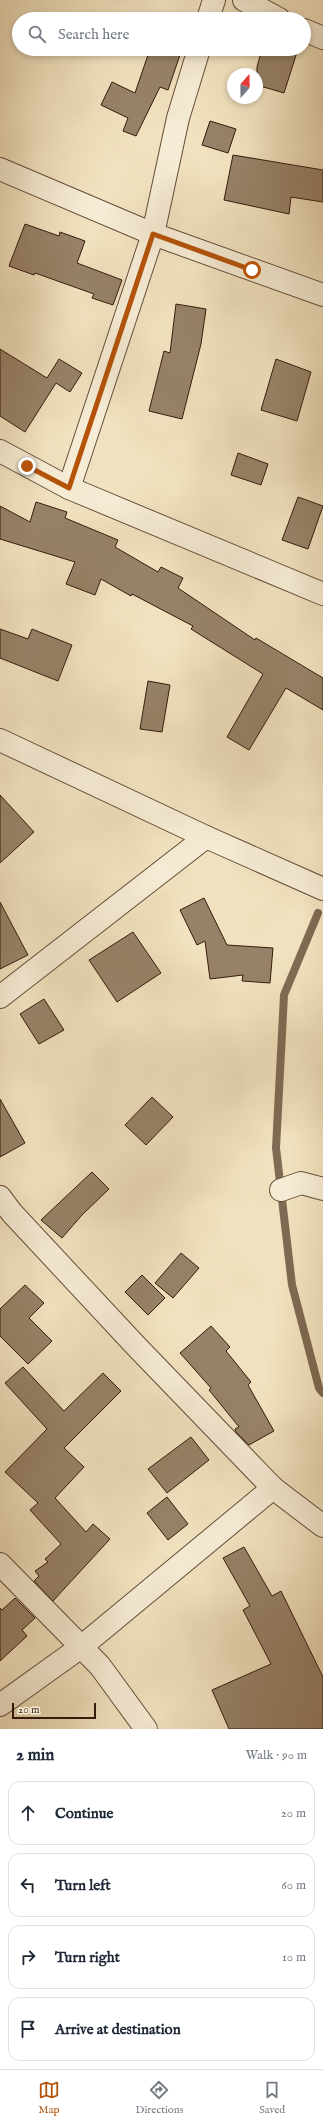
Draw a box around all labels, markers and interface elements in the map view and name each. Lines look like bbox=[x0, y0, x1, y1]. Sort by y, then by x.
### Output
search box bbox=[12, 12, 311, 56]
icon: search bbox=[26, 23, 48, 45]
text: Search here bbox=[58, 25, 129, 44]
north arrow bbox=[227, 68, 263, 104]
route start bbox=[243, 261, 261, 279]
route end bbox=[18, 457, 36, 475]
scale bar bbox=[12, 1701, 96, 1720]
text: 20 m bbox=[18, 1703, 39, 1717]
text: 2 min bbox=[16, 1745, 54, 1766]
text: Walk · 90 m bbox=[246, 1747, 307, 1764]
icon: ahead bbox=[17, 1802, 39, 1824]
text: Continue bbox=[55, 1804, 113, 1823]
text: 20 m bbox=[281, 1805, 306, 1822]
icon: left bbox=[17, 1874, 39, 1896]
text: Turn left bbox=[55, 1876, 111, 1895]
text: 60 m bbox=[281, 1877, 306, 1894]
icon: right bbox=[17, 1946, 39, 1968]
text: Turn right bbox=[55, 1948, 120, 1967]
text: 10 m bbox=[282, 1949, 306, 1966]
icon: arrive bbox=[17, 2018, 39, 2040]
text: Arrive at destination bbox=[55, 2020, 181, 2039]
tab: Map bbox=[38, 2079, 60, 2117]
tab: Directions bbox=[136, 2079, 183, 2117]
tab: Saved bbox=[259, 2079, 285, 2117]

